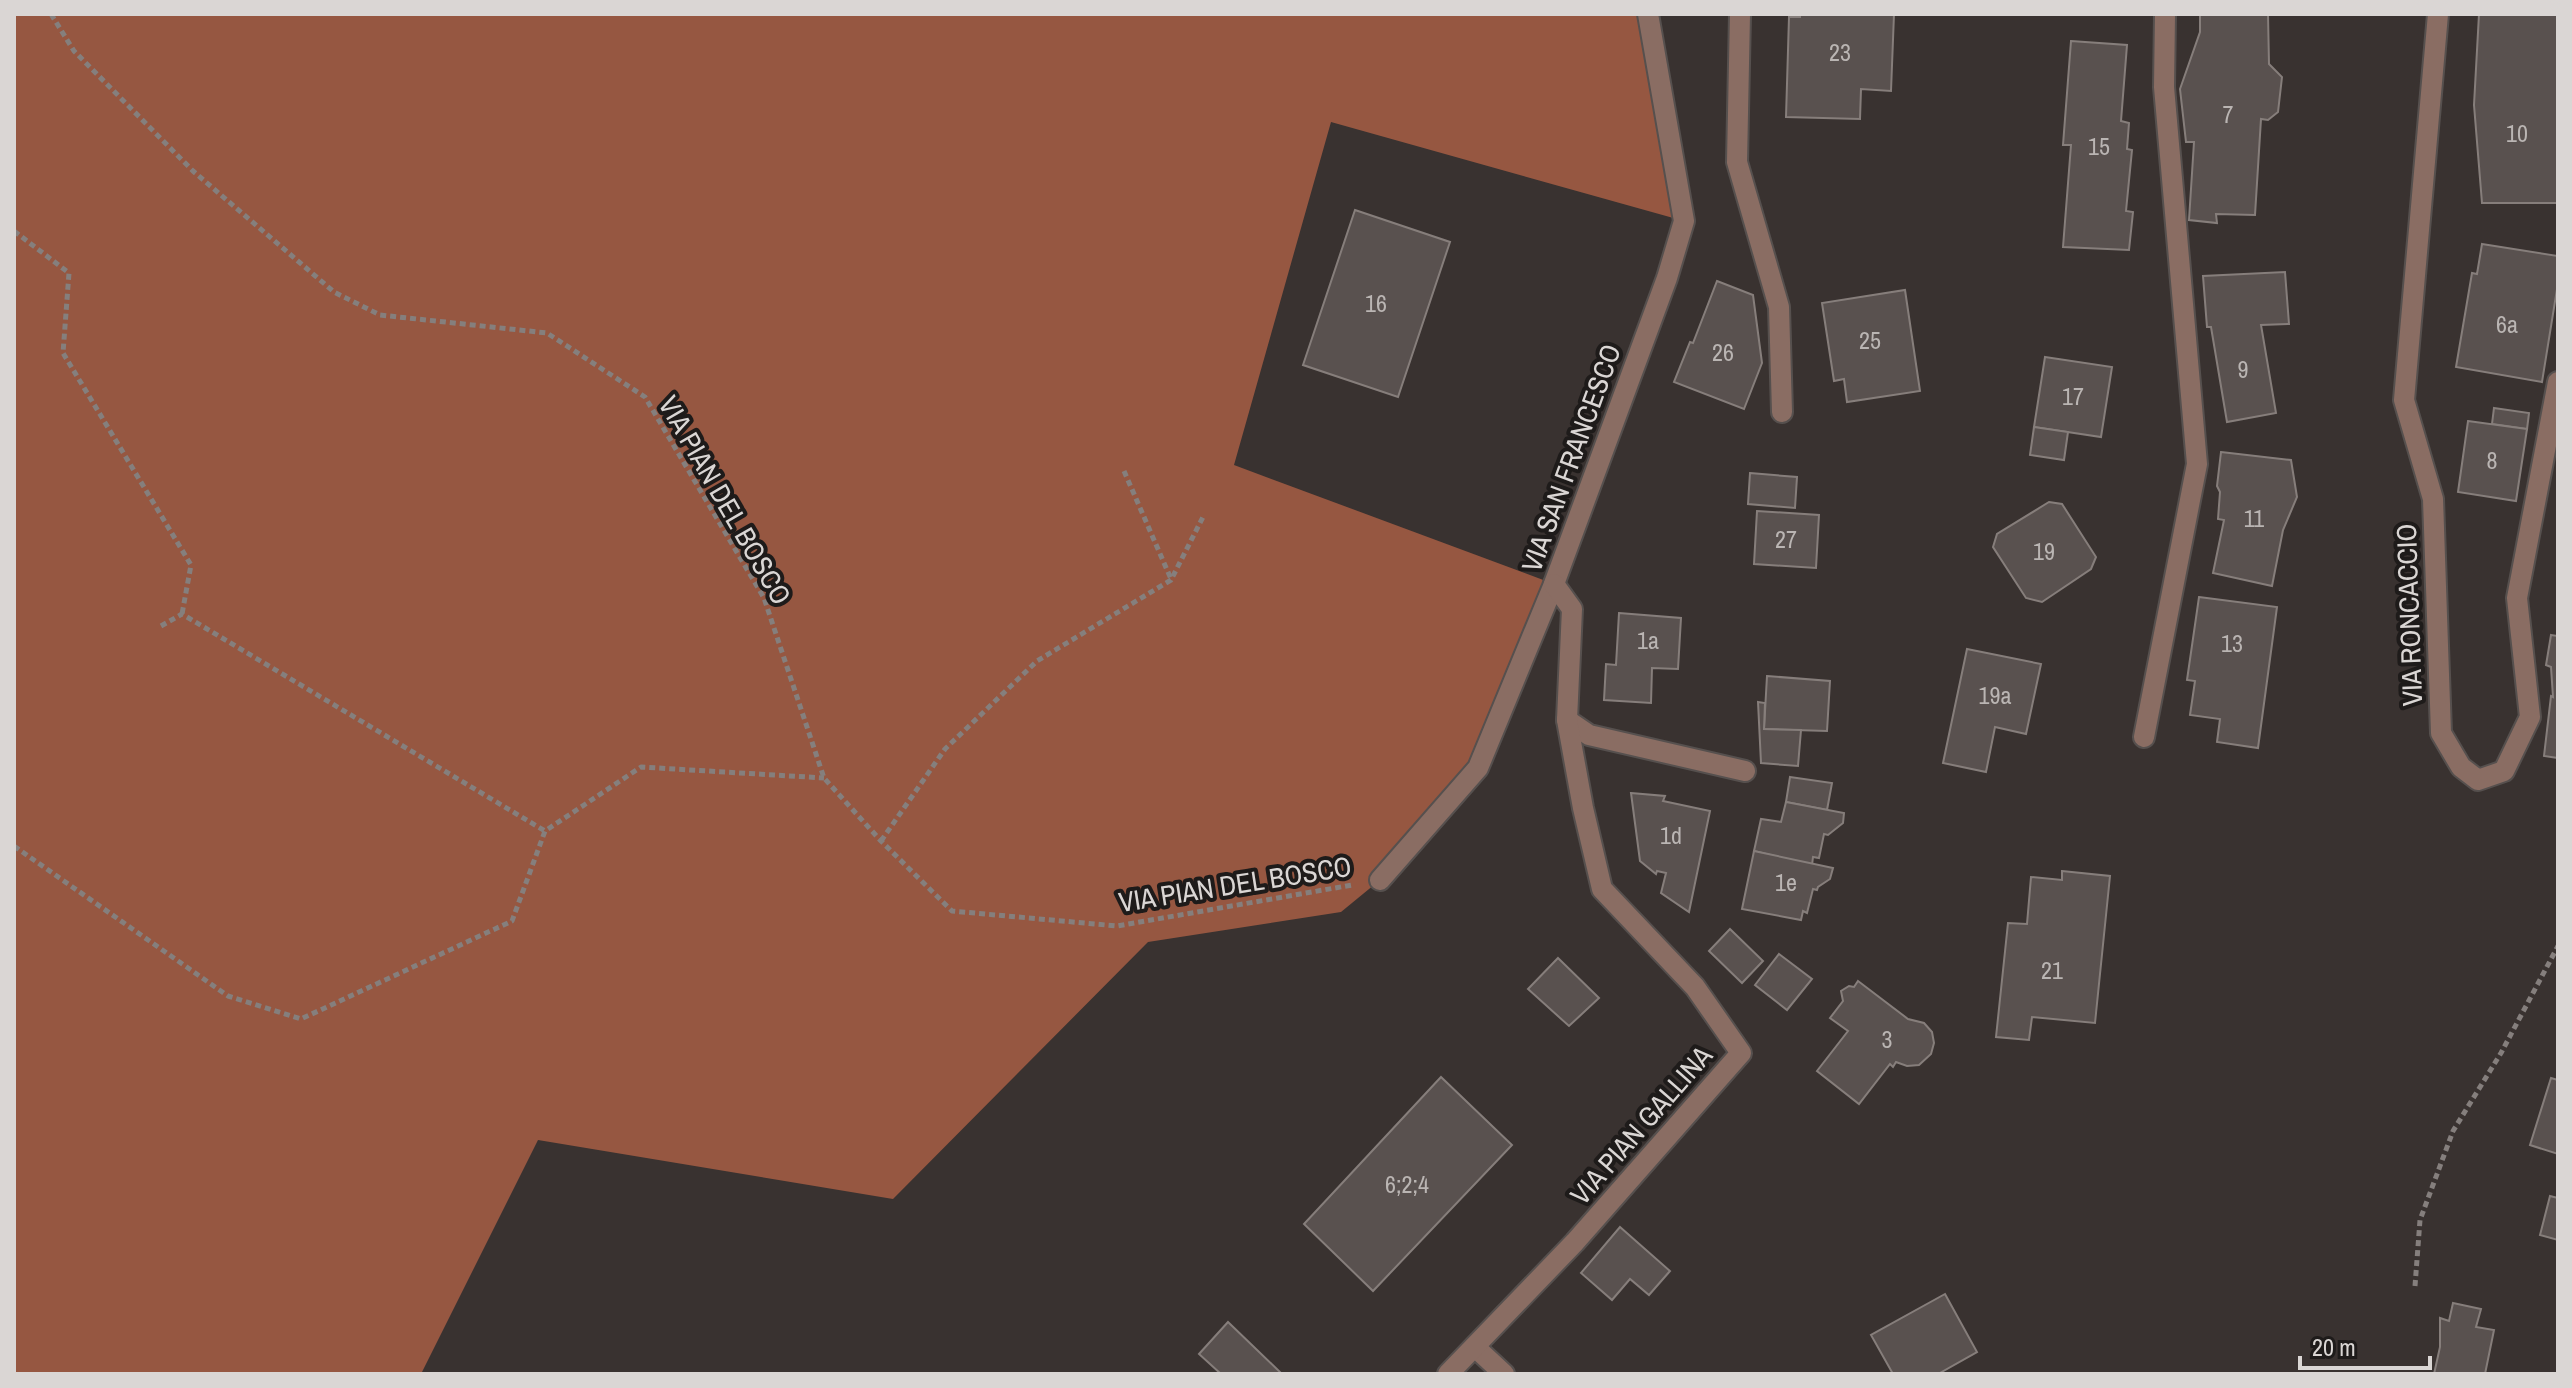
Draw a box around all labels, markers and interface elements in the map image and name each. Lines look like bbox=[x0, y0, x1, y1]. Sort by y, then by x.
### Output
house number: 23 bbox=[1829, 36, 1851, 68]
house number: 7 bbox=[2223, 98, 2234, 130]
house number: 10 bbox=[2506, 117, 2528, 149]
house number: 15 bbox=[2088, 130, 2110, 162]
house number: 16 bbox=[1365, 287, 1387, 319]
house number: 6a bbox=[2496, 308, 2518, 340]
house number: 25 bbox=[1859, 324, 1881, 356]
house number: 26 bbox=[1712, 336, 1734, 368]
street label: VIA SAN FRANCESCO bbox=[1512, 339, 1630, 577]
house number: 9 bbox=[2238, 353, 2248, 385]
house number: 17 bbox=[2062, 380, 2084, 412]
street label: VIA PIAN DEL BOSCO bbox=[650, 389, 800, 611]
house number: 8 bbox=[2487, 444, 2497, 476]
house number: 11 bbox=[2244, 502, 2264, 534]
house number: 27 bbox=[1775, 523, 1797, 555]
street label: VIA RONCACCIO bbox=[2387, 523, 2431, 707]
house number: 19 bbox=[2033, 535, 2055, 567]
house number: 1a bbox=[1637, 624, 1659, 656]
house number: 13 bbox=[2221, 627, 2243, 659]
house number: 19a bbox=[1979, 679, 2011, 711]
house number: 1d bbox=[1660, 819, 1682, 851]
street label: VIA PIAN DEL BOSCO bbox=[1116, 847, 1354, 921]
house number: 1e bbox=[1775, 866, 1797, 898]
house number: 21 bbox=[2041, 954, 2063, 986]
house number: 3 bbox=[1882, 1023, 1892, 1055]
street label: VIA PIAN GALLINA bbox=[1561, 1037, 1721, 1213]
house number: 6;2;4 bbox=[1385, 1168, 1429, 1200]
scale bar bbox=[2300, 1320, 2430, 1370]
text: 20 m bbox=[2312, 1331, 2356, 1363]

